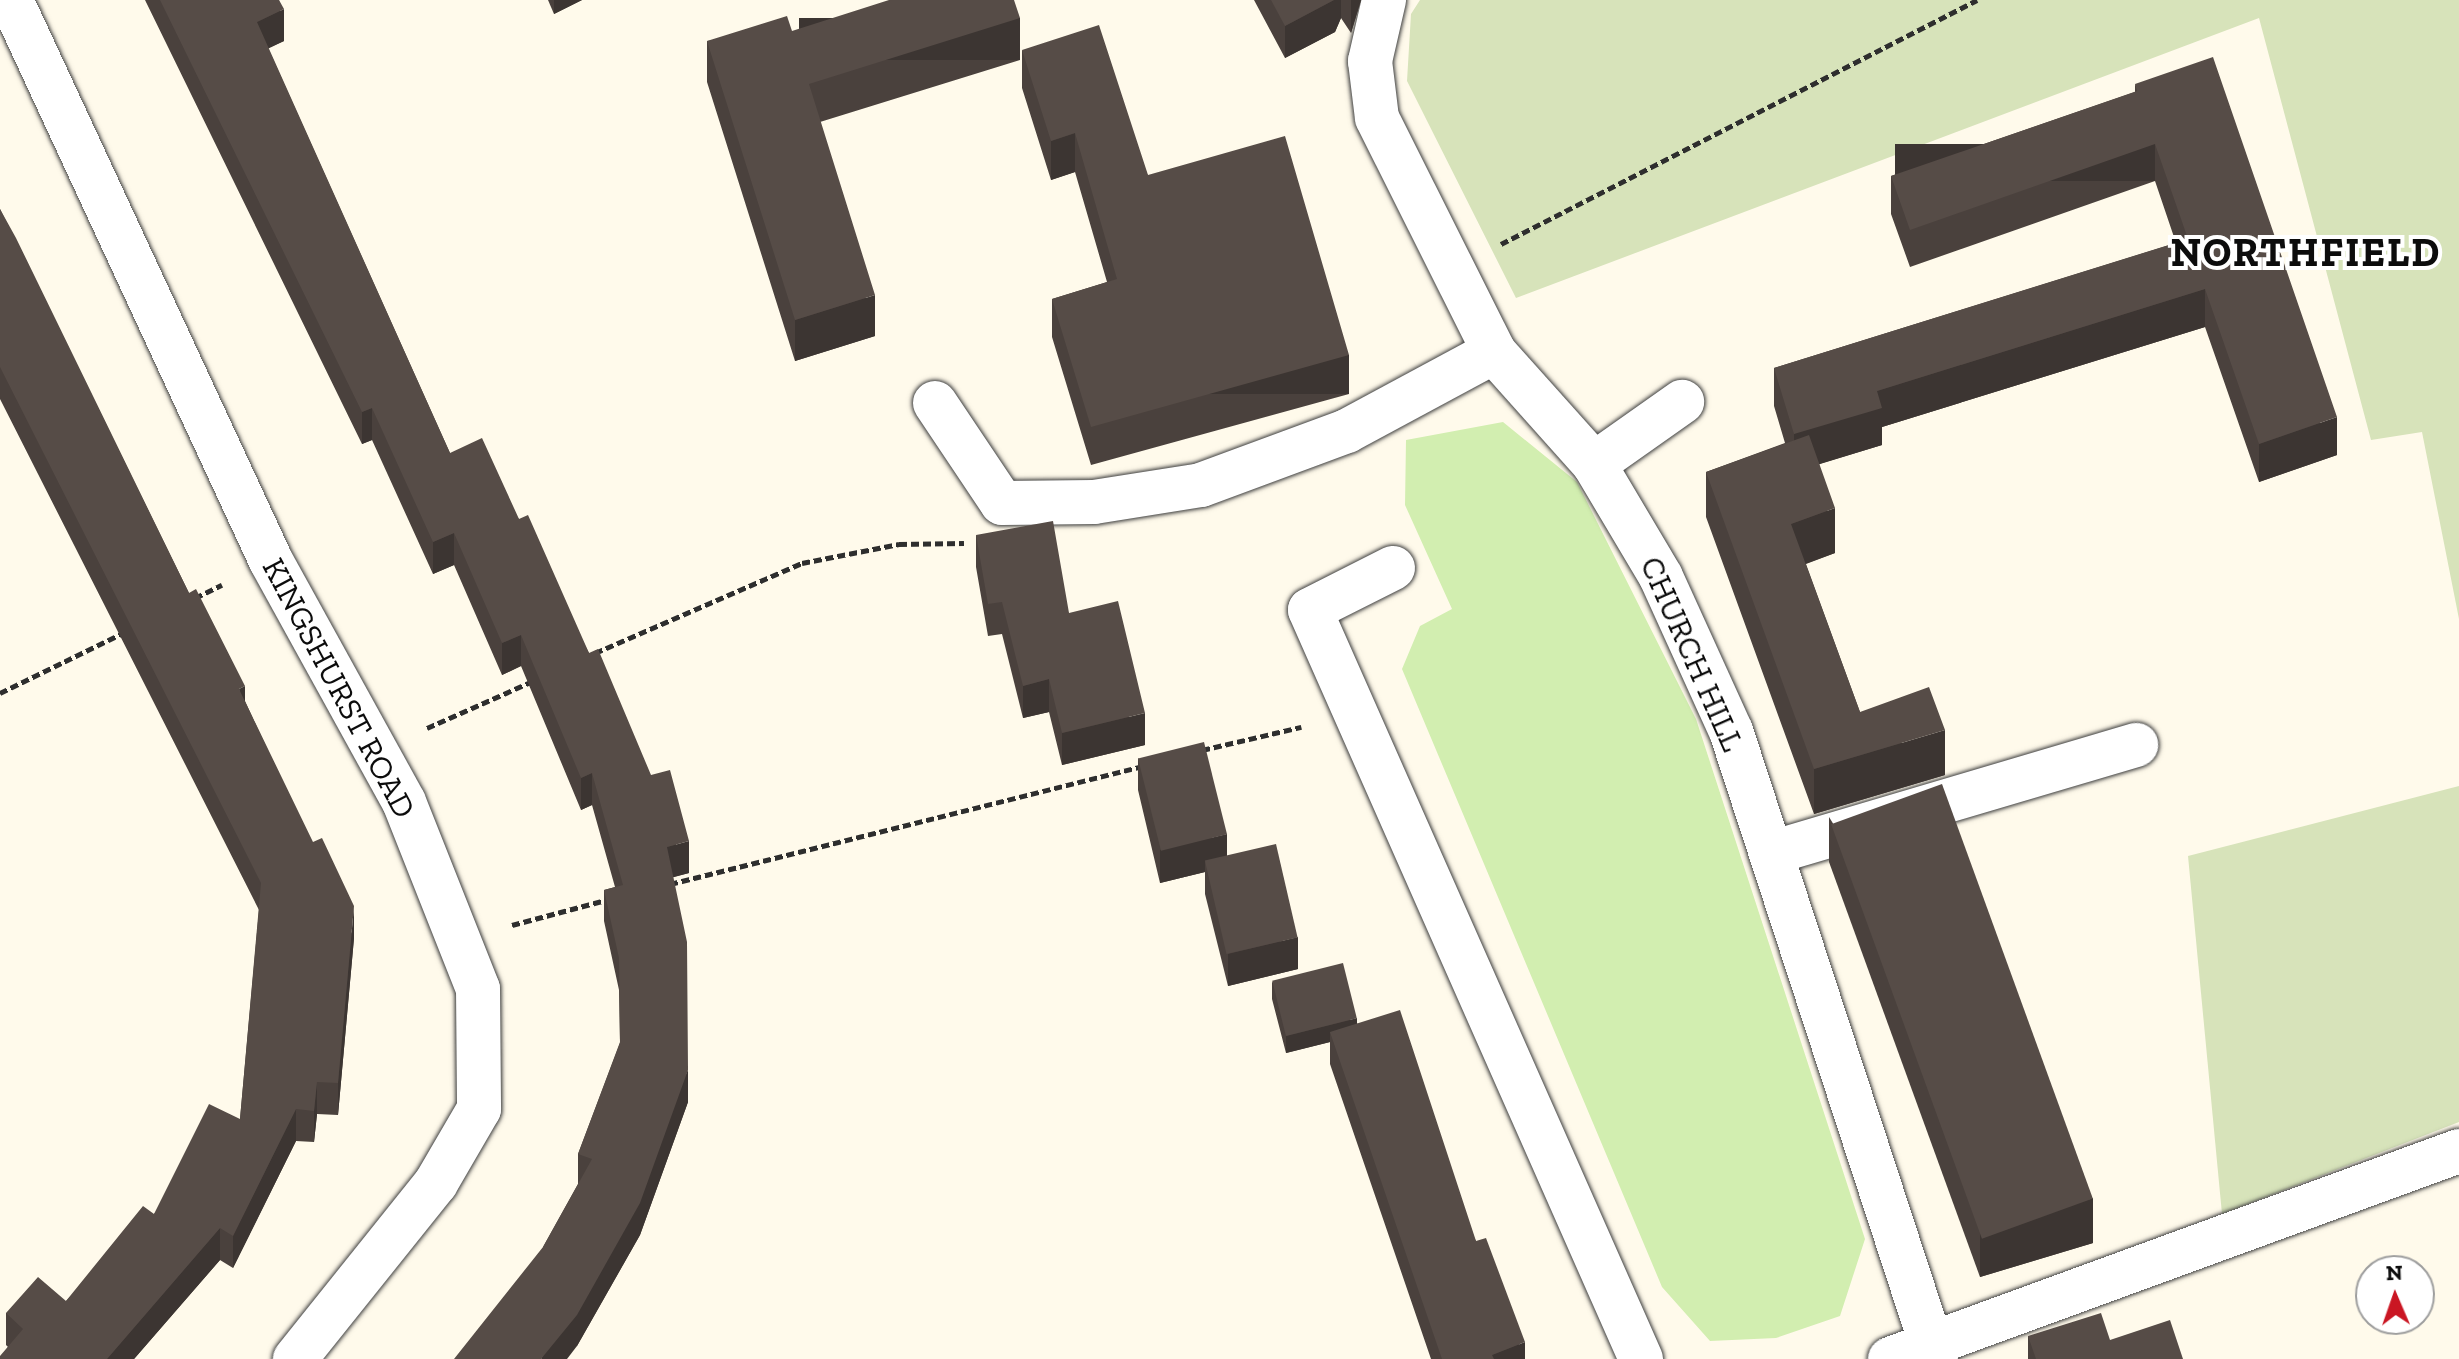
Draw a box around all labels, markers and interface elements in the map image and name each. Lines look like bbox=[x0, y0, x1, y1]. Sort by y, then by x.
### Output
district label: NORTHFIELD bbox=[2171, 228, 2441, 276]
street label: KINGSHURST ROAD bbox=[254, 551, 424, 825]
street label: CHURCH HILL bbox=[1632, 551, 1752, 757]
north arrow bbox=[2355, 1255, 2435, 1335]
text: N bbox=[2385, 1259, 2403, 1286]

